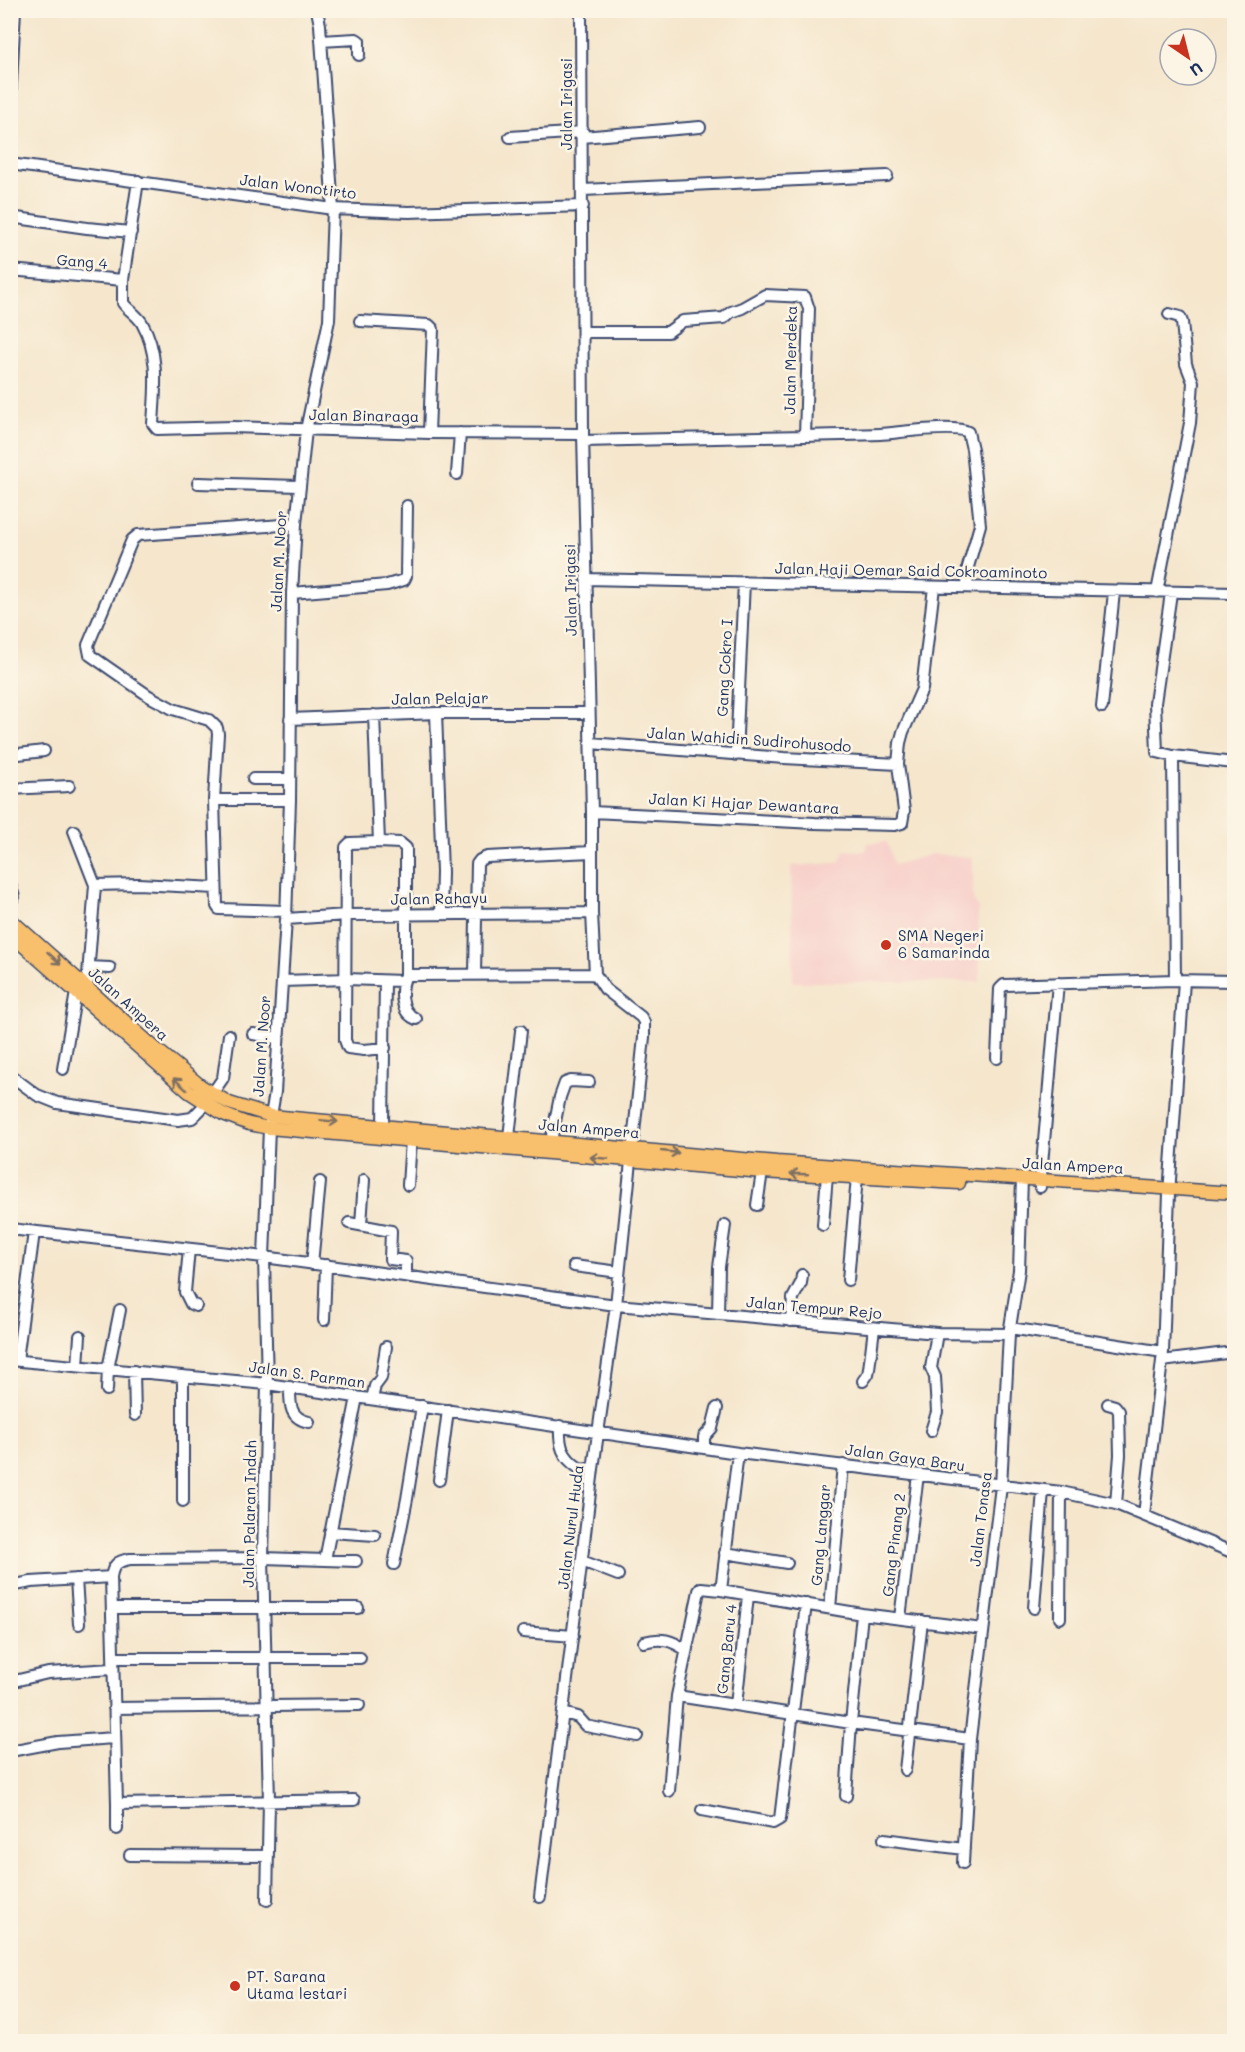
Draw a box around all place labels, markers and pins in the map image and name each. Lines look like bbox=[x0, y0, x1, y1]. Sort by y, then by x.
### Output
place label: SMA Negeri 6 Samarinda bbox=[898, 925, 990, 962]
marker: SMA Negeri 6 Samarinda bbox=[879, 938, 893, 952]
place label: PT. Sarana Utama lestari bbox=[247, 1966, 347, 2003]
marker: PT. Sarana Utama lestari bbox=[228, 1979, 242, 1993]

